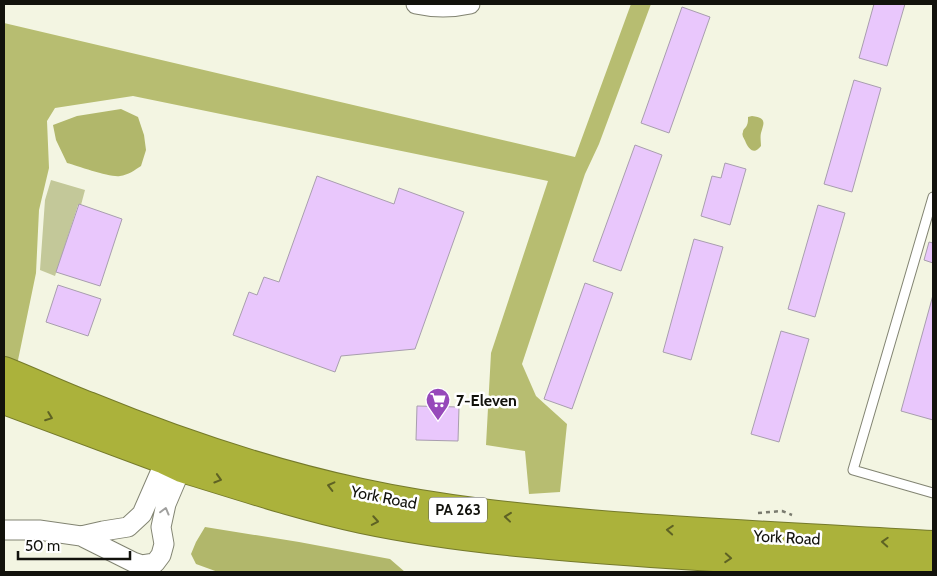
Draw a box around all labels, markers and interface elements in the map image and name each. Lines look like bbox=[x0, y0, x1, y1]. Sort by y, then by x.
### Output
supermarket icon: 7-Eleven bbox=[425, 387, 451, 421]
place label: 7-Eleven bbox=[456, 391, 517, 410]
one-way arrow bbox=[44, 411, 53, 421]
one-way arrow bbox=[214, 473, 222, 483]
one-way arrow bbox=[326, 481, 335, 492]
street label: York Road bbox=[348, 482, 419, 513]
road number: PA 263 bbox=[429, 498, 487, 522]
one-way arrow bbox=[159, 506, 170, 515]
one-way arrow bbox=[504, 512, 512, 523]
one-way arrow bbox=[371, 516, 379, 526]
one-way arrow bbox=[666, 525, 674, 536]
street label: York Road bbox=[752, 526, 821, 549]
scale bar bbox=[18, 528, 130, 560]
text: 50 m bbox=[25, 537, 60, 555]
one-way arrow bbox=[880, 537, 888, 548]
one-way arrow bbox=[724, 552, 732, 563]

